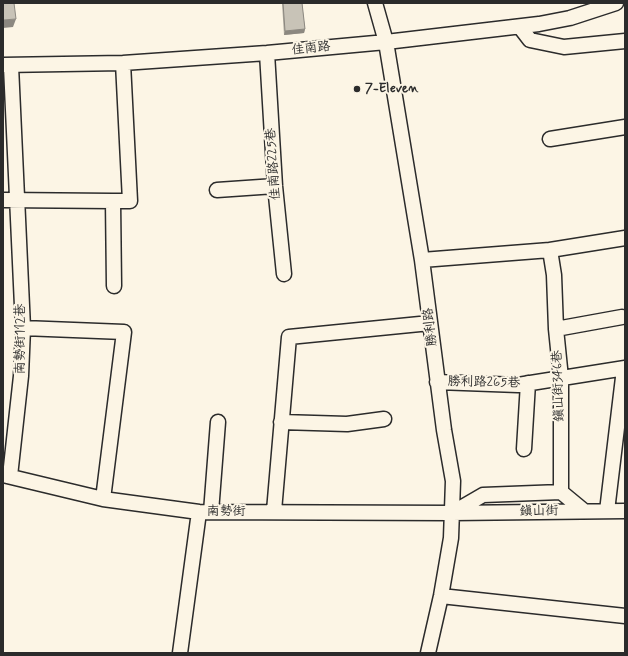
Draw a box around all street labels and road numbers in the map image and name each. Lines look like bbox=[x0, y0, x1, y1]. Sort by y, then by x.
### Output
street label: 佳南路 bbox=[291, 39, 331, 59]
street label: 佳南路225巷 bbox=[264, 127, 284, 201]
street label: 南勢街112巷 bbox=[13, 303, 29, 375]
street label: 勝利路 bbox=[421, 307, 441, 347]
street label: 鎮山街346巷 bbox=[550, 350, 568, 422]
street label: 勝利路265巷 bbox=[447, 375, 521, 391]
street label: 南勢街 bbox=[207, 504, 245, 520]
street label: 鎮山街 bbox=[519, 504, 559, 520]

